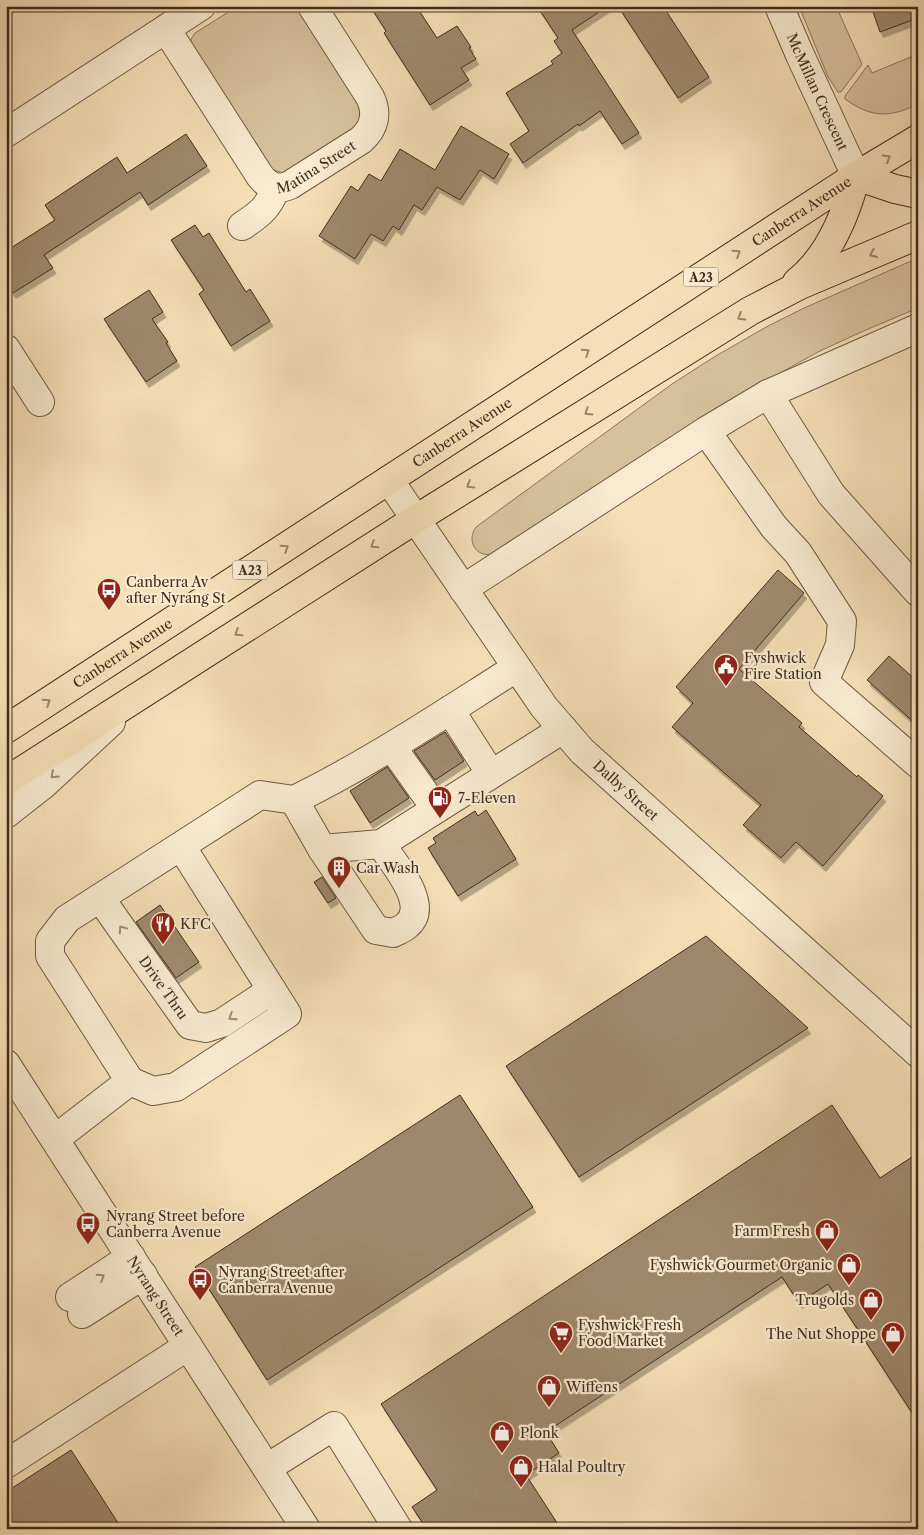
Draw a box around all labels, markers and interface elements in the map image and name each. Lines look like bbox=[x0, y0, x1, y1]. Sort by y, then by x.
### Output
street label: McMillan Crescent bbox=[783, 30, 852, 153]
street label: Matina Street bbox=[275, 137, 359, 197]
one-way arrow bbox=[882, 154, 891, 164]
street label: Canberra Avenue bbox=[748, 172, 855, 250]
one-way arrow bbox=[869, 247, 878, 258]
one-way arrow bbox=[732, 250, 741, 260]
road number: A23 bbox=[684, 268, 718, 286]
one-way arrow bbox=[738, 310, 747, 320]
one-way arrow bbox=[581, 348, 590, 358]
street label: Canberra Avenue bbox=[409, 393, 515, 471]
one-way arrow bbox=[585, 405, 594, 415]
one-way arrow bbox=[467, 479, 476, 488]
one-way arrow bbox=[371, 539, 380, 549]
one-way arrow bbox=[279, 545, 288, 554]
road number: A23 bbox=[232, 560, 268, 580]
place label: Canberra Av after Nyrang St bbox=[126, 573, 226, 607]
bus stop icon: Canberra Av after Nyrang St bbox=[96, 577, 122, 611]
street label: Canberra Avenue bbox=[69, 614, 176, 692]
one-way arrow bbox=[234, 627, 243, 636]
place label: Fyshwick Fire Station bbox=[744, 649, 822, 683]
public building icon: Fyshwick Fire Station bbox=[713, 653, 739, 687]
one-way arrow bbox=[41, 699, 51, 708]
street label: Dalby Street bbox=[589, 756, 662, 825]
one-way arrow bbox=[51, 769, 60, 778]
fuel station icon: 7-Eleven bbox=[427, 785, 453, 819]
place label: 7-Eleven bbox=[458, 789, 516, 807]
building icon: Car Wash bbox=[326, 855, 352, 889]
place label: Car Wash bbox=[356, 859, 420, 877]
restaurant icon: KFC bbox=[150, 911, 176, 945]
place label: KFC bbox=[180, 915, 211, 933]
one-way arrow bbox=[119, 925, 128, 935]
street label: Drive Thru bbox=[135, 953, 192, 1023]
one-way arrow bbox=[228, 1010, 237, 1020]
place label: Nyrang Street before Canberra Avenue bbox=[106, 1207, 245, 1241]
bus stop icon: Nyrang Street before Canberra Avenue bbox=[75, 1211, 101, 1245]
shop icon: Farm Fresh bbox=[814, 1218, 840, 1252]
place label: Farm Fresh bbox=[734, 1222, 810, 1240]
street label: Nyrang Street bbox=[123, 1252, 188, 1339]
shop icon: Fyshwick Gourmet Organic bbox=[836, 1252, 862, 1286]
place label: Fyshwick Gourmet Organic bbox=[650, 1256, 832, 1274]
place label: Nyrang Street after Canberra Avenue bbox=[218, 1263, 344, 1297]
bus stop icon: Nyrang Street after Canberra Avenue bbox=[187, 1267, 213, 1301]
one-way arrow bbox=[95, 1274, 104, 1283]
shop icon: Trugolds bbox=[858, 1287, 884, 1321]
place label: Trugolds bbox=[795, 1291, 854, 1309]
place label: Fyshwick Fresh Food Market bbox=[578, 1316, 682, 1350]
supermarket icon: Fyshwick Fresh Food Market bbox=[548, 1320, 574, 1354]
shop icon: The Nut Shoppe bbox=[880, 1321, 906, 1355]
place label: The Nut Shoppe bbox=[766, 1325, 876, 1343]
shop icon: Wiffens bbox=[536, 1374, 562, 1408]
place label: Wiffens bbox=[565, 1378, 618, 1396]
shop icon: Plonk bbox=[489, 1420, 515, 1454]
place label: Plonk bbox=[520, 1424, 560, 1442]
shop icon: Halal Poultry bbox=[508, 1454, 534, 1488]
place label: Halal Poultry bbox=[538, 1458, 626, 1476]

